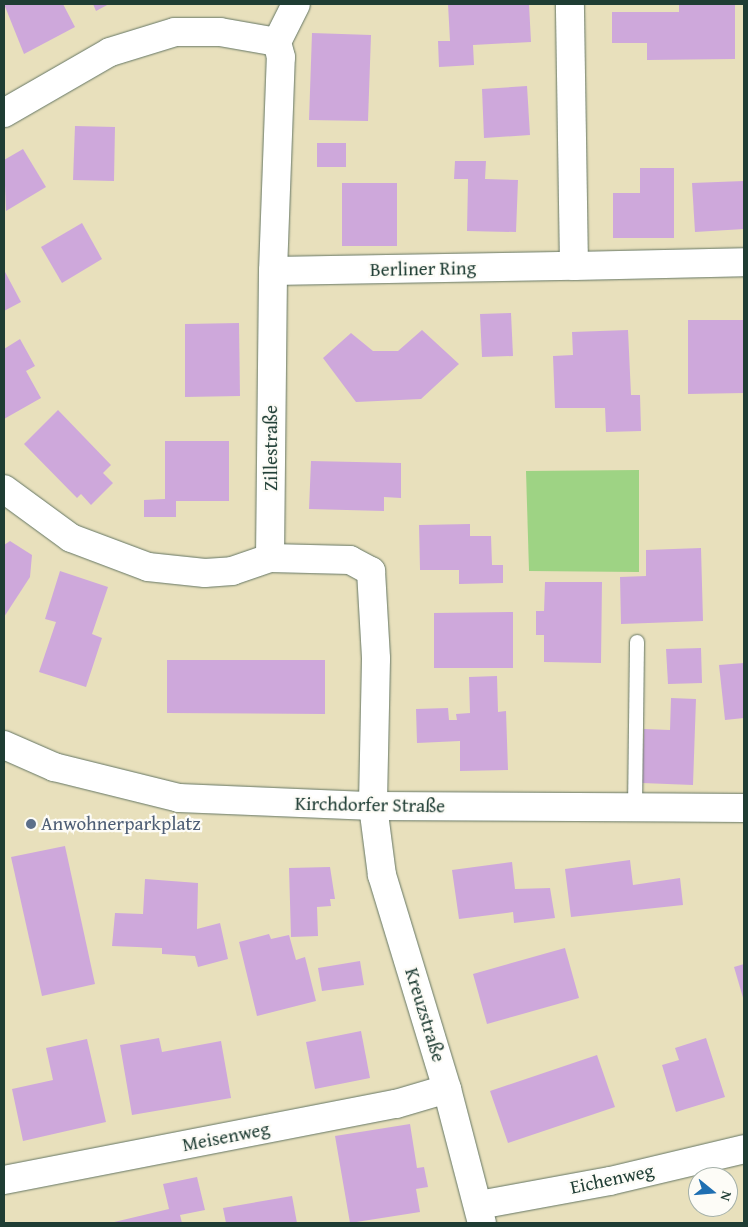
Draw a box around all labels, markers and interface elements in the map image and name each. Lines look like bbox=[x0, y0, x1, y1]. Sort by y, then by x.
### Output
street label: Berliner Ring bbox=[370, 257, 476, 281]
street label: Zillestraße bbox=[260, 405, 282, 491]
street label: Kirchdorfer Straße bbox=[295, 792, 445, 818]
place label: Anwohnerparkplatz bbox=[41, 813, 200, 835]
marker: Anwohnerparkplatz bbox=[25, 818, 37, 830]
street label: Kreuzstraße bbox=[400, 965, 450, 1065]
street label: Meisenweg bbox=[180, 1117, 272, 1157]
street label: Eichenweg bbox=[568, 1159, 656, 1199]
north arrow bbox=[688, 1167, 738, 1217]
text: N bbox=[715, 1189, 737, 1203]

